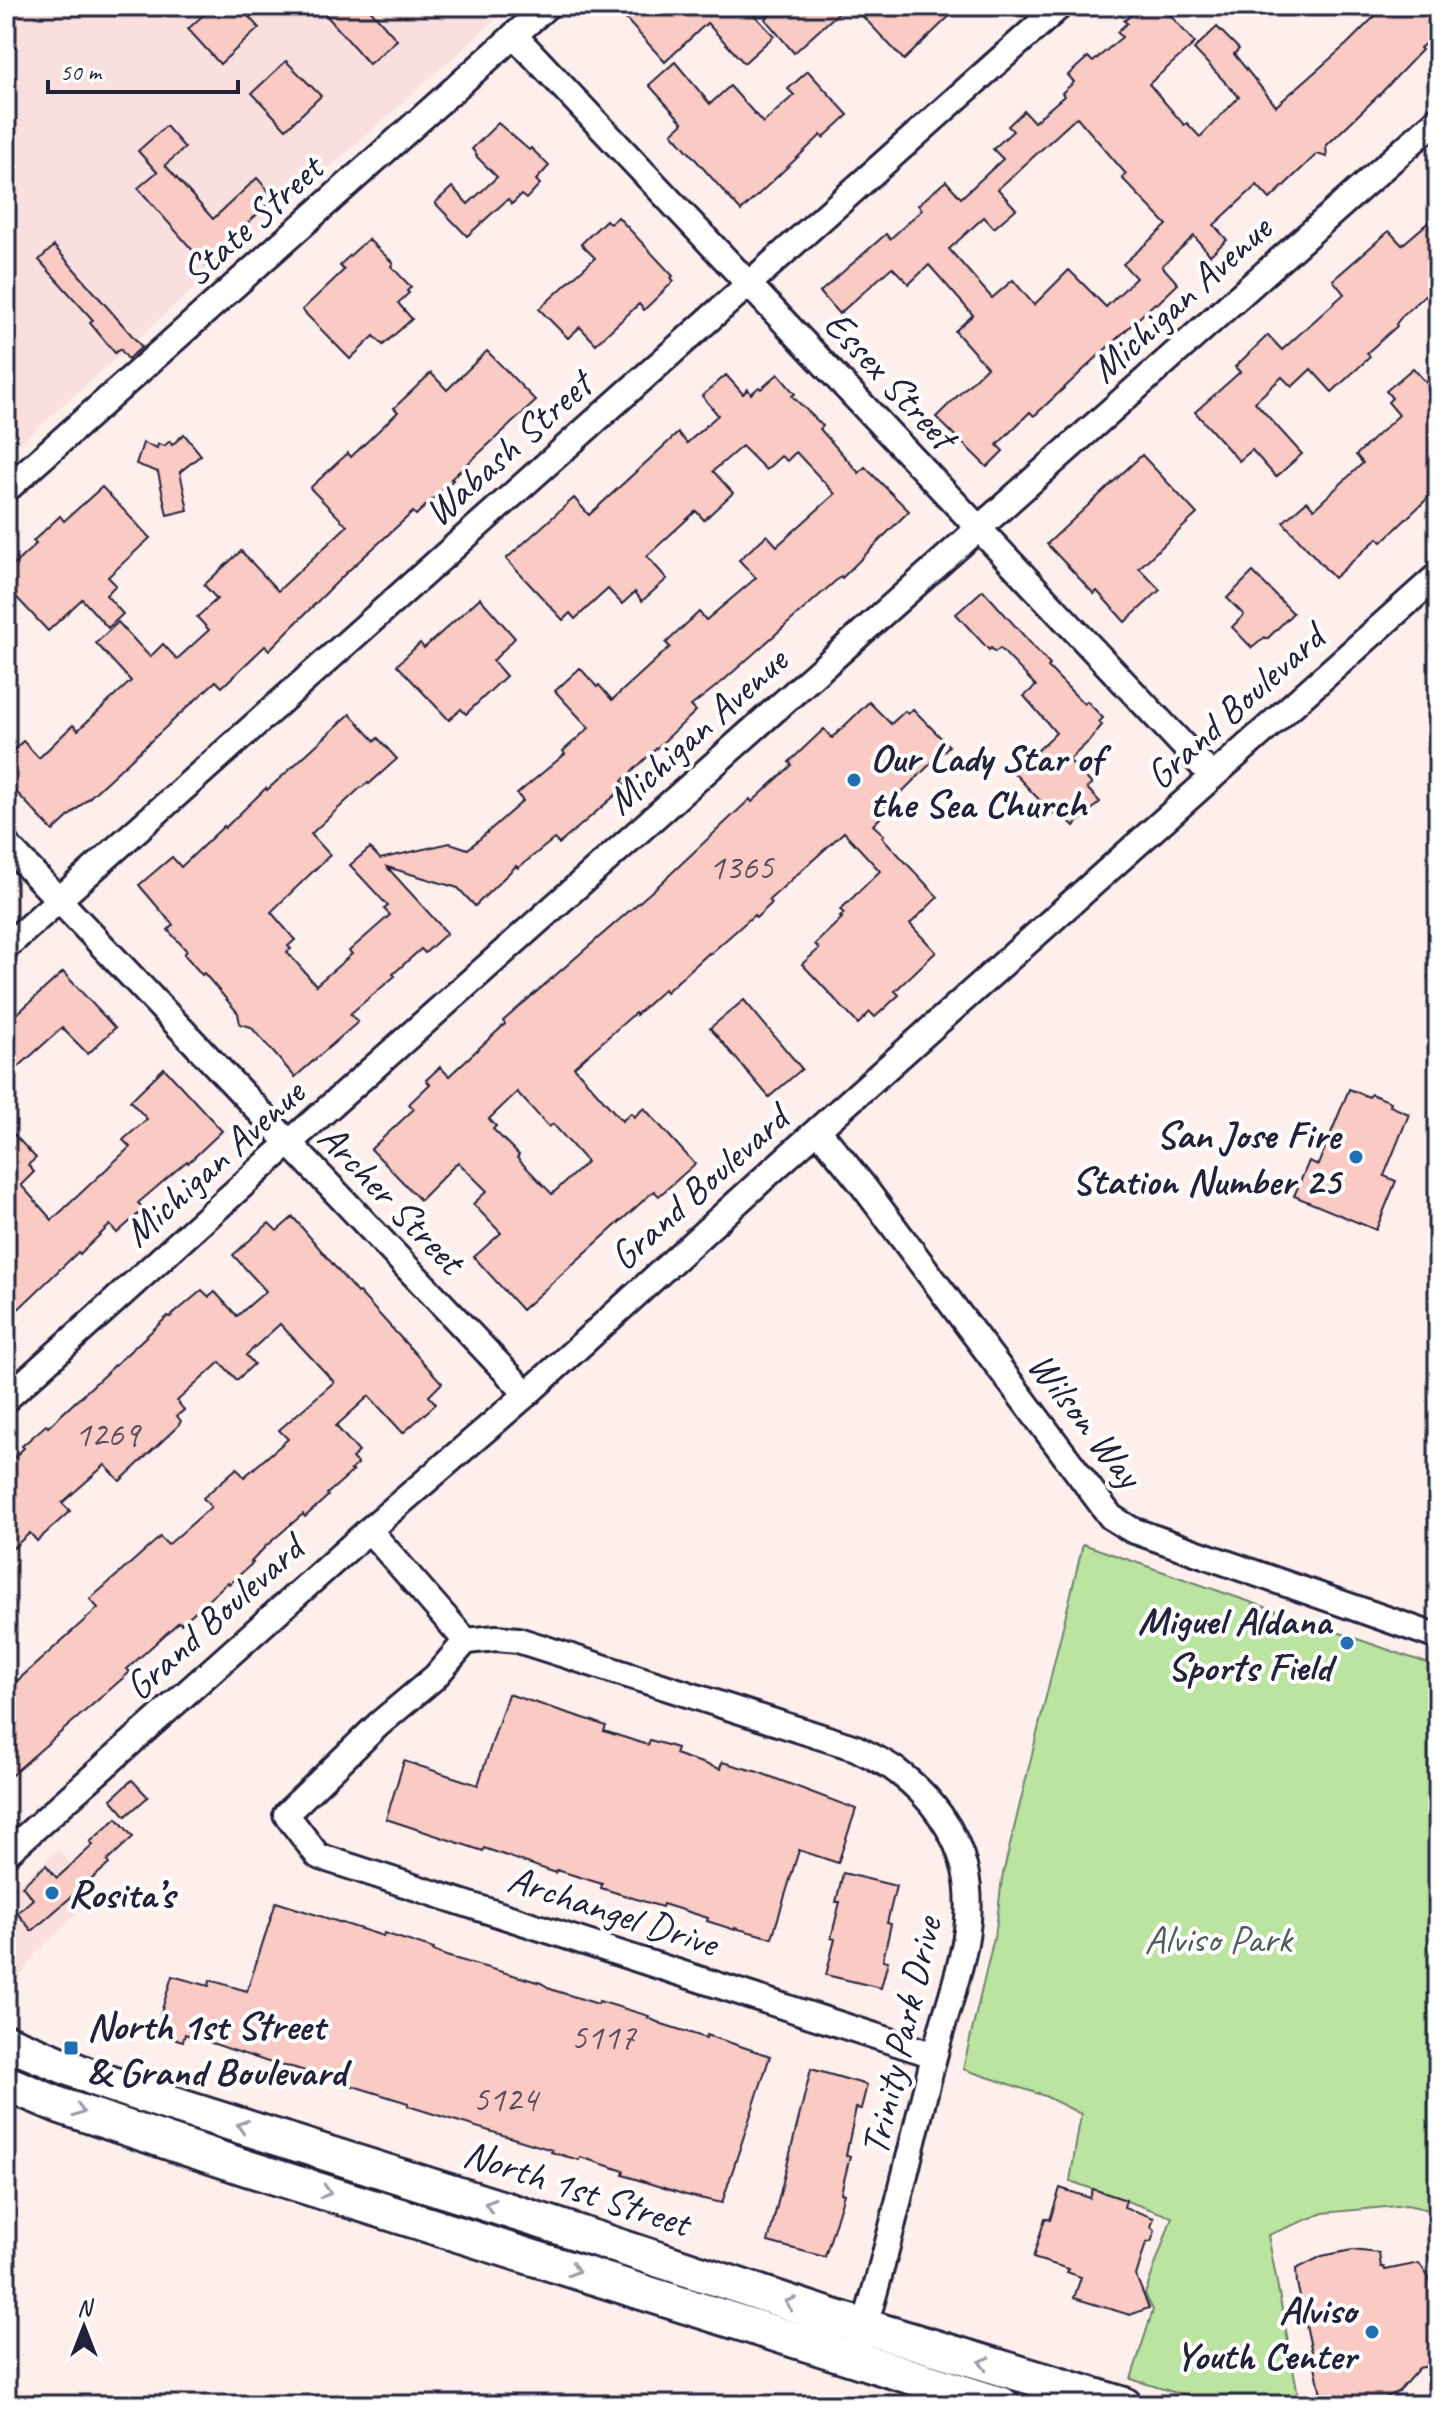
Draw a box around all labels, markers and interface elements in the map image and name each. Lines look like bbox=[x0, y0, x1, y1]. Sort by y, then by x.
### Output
scale bar bbox=[48, 44, 238, 94]
text: 50 m bbox=[60, 57, 103, 87]
street label: State Street bbox=[171, 142, 336, 297]
street label: Michigan Avenue bbox=[1080, 202, 1284, 393]
street label: Essex Street bbox=[813, 300, 971, 464]
street label: Wabash Street bbox=[414, 357, 606, 537]
street label: Grand Boulevard bbox=[1135, 609, 1339, 800]
street label: Michigan Avenue bbox=[596, 634, 800, 825]
place label: Our Lady Star of the Sea Church bbox=[870, 733, 1112, 829]
marker: Our Lady Star of the Sea Church bbox=[845, 771, 863, 789]
house number: 1365 bbox=[709, 844, 775, 890]
street label: Michigan Avenue bbox=[113, 1066, 317, 1257]
street label: Grand Boulevard bbox=[599, 1090, 803, 1281]
place label: San Jose Fire Station Number 25 bbox=[1072, 1110, 1344, 1206]
street label: Archer Street bbox=[307, 1113, 478, 1287]
marker: San Jose Fire Station Number 25 bbox=[1347, 1148, 1365, 1166]
street label: Wilson Way bbox=[1017, 1342, 1156, 1500]
house number: 1269 bbox=[75, 1411, 142, 1457]
street label: Grand Boulevard bbox=[114, 1520, 318, 1711]
place label: Miguel Aldana Sports Field bbox=[1138, 1596, 1338, 1692]
marker: Miguel Aldana Sports Field bbox=[1338, 1634, 1356, 1652]
street label: Archangel Drive bbox=[502, 1854, 726, 1969]
place label: Rosita’s bbox=[68, 1869, 178, 1919]
marker: Rosita’s bbox=[43, 1884, 61, 1902]
street label: Trinity Park Drive bbox=[849, 1909, 953, 2160]
park label: Alviso Park bbox=[1144, 1914, 1294, 1964]
place label: North 1st Street & Grand Boulevard bbox=[87, 2001, 353, 2097]
house number: 5117 bbox=[571, 2014, 637, 2060]
marker: North 1st Street & Grand Boulevard bbox=[62, 2039, 80, 2057]
house number: 5124 bbox=[473, 2076, 541, 2122]
one-way arrow bbox=[71, 2102, 85, 2118]
one-way arrow bbox=[235, 2119, 249, 2135]
street label: North 1st Street bbox=[457, 2128, 699, 2249]
one-way arrow bbox=[318, 2183, 332, 2199]
one-way arrow bbox=[483, 2198, 497, 2214]
one-way arrow bbox=[566, 2261, 580, 2277]
place label: Alviso Youth Center bbox=[1175, 2285, 1361, 2381]
north arrow bbox=[44, 2287, 124, 2367]
text: N bbox=[77, 2294, 94, 2322]
one-way arrow bbox=[784, 2296, 798, 2312]
marker: Alviso Youth Center bbox=[1363, 2323, 1381, 2341]
one-way arrow bbox=[977, 2356, 991, 2372]

